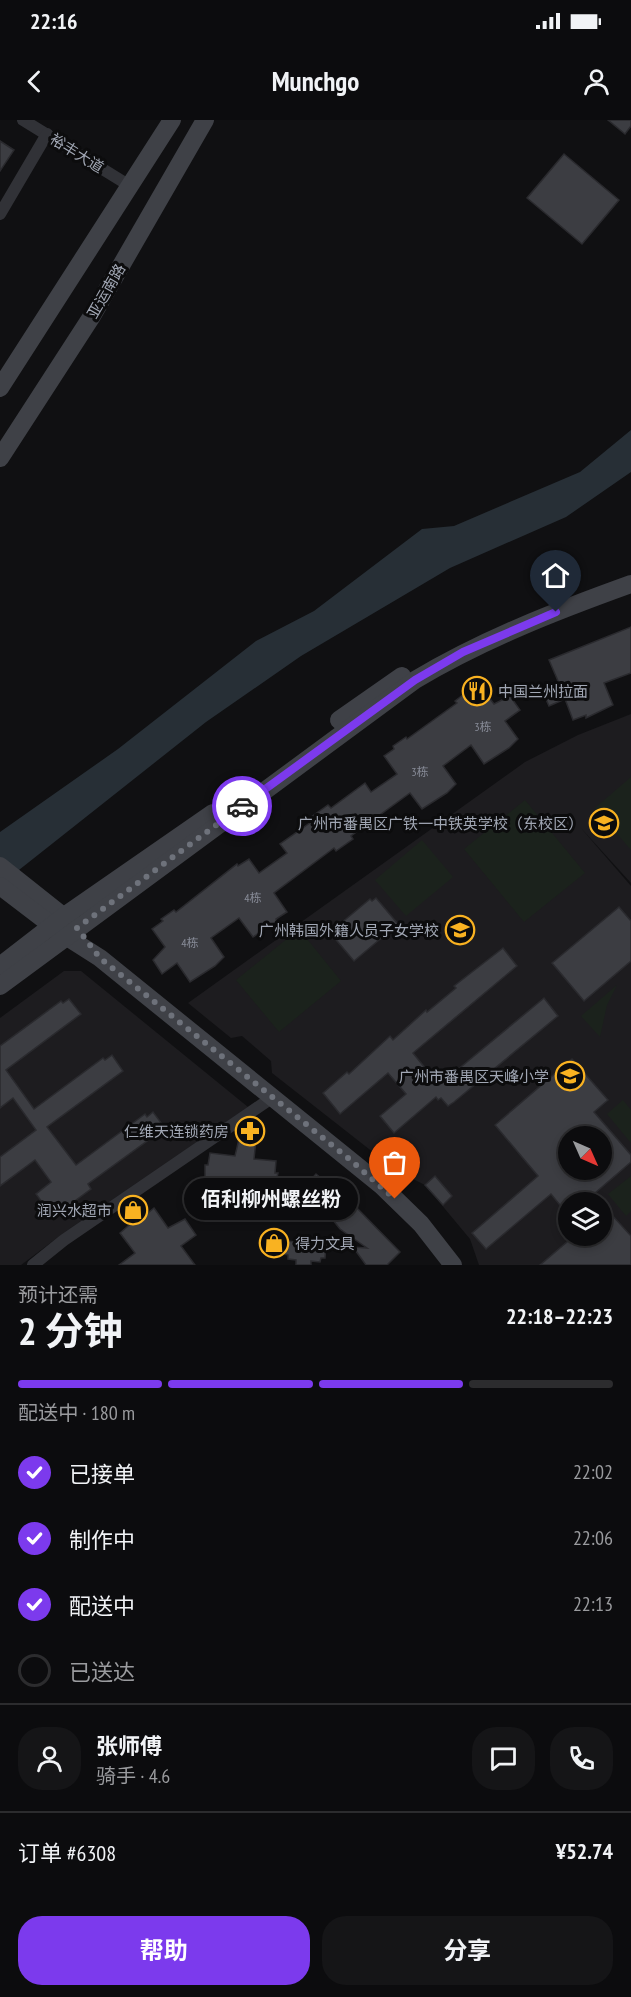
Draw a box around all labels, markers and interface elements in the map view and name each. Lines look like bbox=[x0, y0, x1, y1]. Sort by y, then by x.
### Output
text: 22:16 bbox=[30, 7, 78, 35]
text: Munchgo bbox=[272, 64, 359, 98]
icon: back bbox=[18, 65, 51, 98]
icon: person bbox=[580, 65, 613, 98]
street label: 裕丰大道 bbox=[47, 129, 107, 177]
street label: 亚运南路 bbox=[83, 260, 129, 322]
pin bbox=[530, 550, 581, 612]
icon: home bbox=[539, 559, 572, 592]
restaurant icon: 中国兰州拉面 bbox=[461, 675, 493, 707]
place label: 中国兰州拉面 bbox=[498, 682, 588, 701]
house number: 3栋 bbox=[474, 719, 492, 734]
house number: 3栋 bbox=[411, 764, 429, 779]
courier bbox=[212, 776, 272, 836]
icon: car bbox=[226, 790, 259, 823]
school or university icon: 广州市番禺区广铁一中铁英学校（东校区） bbox=[588, 807, 620, 839]
place label: 广州市番禺区广铁一中铁英学校（东校区） bbox=[298, 814, 583, 833]
house number: 4栋 bbox=[244, 890, 262, 905]
school or university icon: 广州韩国外籍人员子女学校 bbox=[444, 914, 476, 946]
place label: 广州韩国外籍人员子女学校 bbox=[259, 921, 439, 940]
house number: 4栋 bbox=[181, 935, 199, 950]
school or university icon: 广州市番禺区天峰小学 bbox=[554, 1060, 586, 1092]
place label: 广州市番禺区天峰小学 bbox=[399, 1067, 549, 1086]
pharmacy icon: 仁维天连锁药房 bbox=[234, 1115, 266, 1147]
place label: 仁维天连锁药房 bbox=[124, 1122, 229, 1141]
north arrow bbox=[558, 1126, 612, 1180]
map controls bbox=[558, 1126, 612, 1246]
pin bbox=[369, 1137, 420, 1199]
icon: bag bbox=[378, 1146, 411, 1179]
callout: 佰利柳州螺丝粉 bbox=[185, 1178, 359, 1220]
text: 佰利柳州螺丝粉 bbox=[201, 1186, 341, 1212]
button: layers bbox=[558, 1192, 612, 1246]
shop icon: 润兴水超市 bbox=[117, 1194, 149, 1226]
place label: 润兴水超市 bbox=[37, 1201, 112, 1220]
shop icon: 得力文具 bbox=[258, 1227, 290, 1259]
place label: 得力文具 bbox=[295, 1234, 355, 1253]
text: 预计还需 bbox=[18, 1282, 98, 1308]
text: 22:18–22:23 bbox=[506, 1302, 613, 1330]
text: 2 分钟 bbox=[18, 1305, 123, 1356]
text: 配送中 · 180 m bbox=[18, 1400, 135, 1426]
icon: check bbox=[18, 1456, 51, 1489]
text: 22:02 bbox=[573, 1459, 613, 1485]
text: 已接单 bbox=[69, 1460, 135, 1488]
icon: check bbox=[18, 1522, 51, 1555]
text: 22:06 bbox=[573, 1525, 613, 1551]
text: 制作中 bbox=[69, 1526, 135, 1554]
icon: check bbox=[18, 1588, 51, 1621]
text: 22:13 bbox=[573, 1591, 613, 1617]
text: 配送中 bbox=[69, 1592, 135, 1620]
text: 已送达 bbox=[69, 1658, 135, 1686]
button: person bbox=[18, 1727, 81, 1790]
button: chat bbox=[472, 1727, 535, 1790]
button: phone bbox=[550, 1727, 613, 1790]
text: 张师傅 bbox=[96, 1732, 162, 1760]
text: 骑手 · 4.6 bbox=[96, 1763, 170, 1789]
text: ¥52.74 bbox=[556, 1837, 613, 1865]
text: 订单 #6308 bbox=[18, 1839, 116, 1867]
button: 帮助 bbox=[18, 1916, 310, 1985]
button: 分享 bbox=[322, 1916, 613, 1985]

